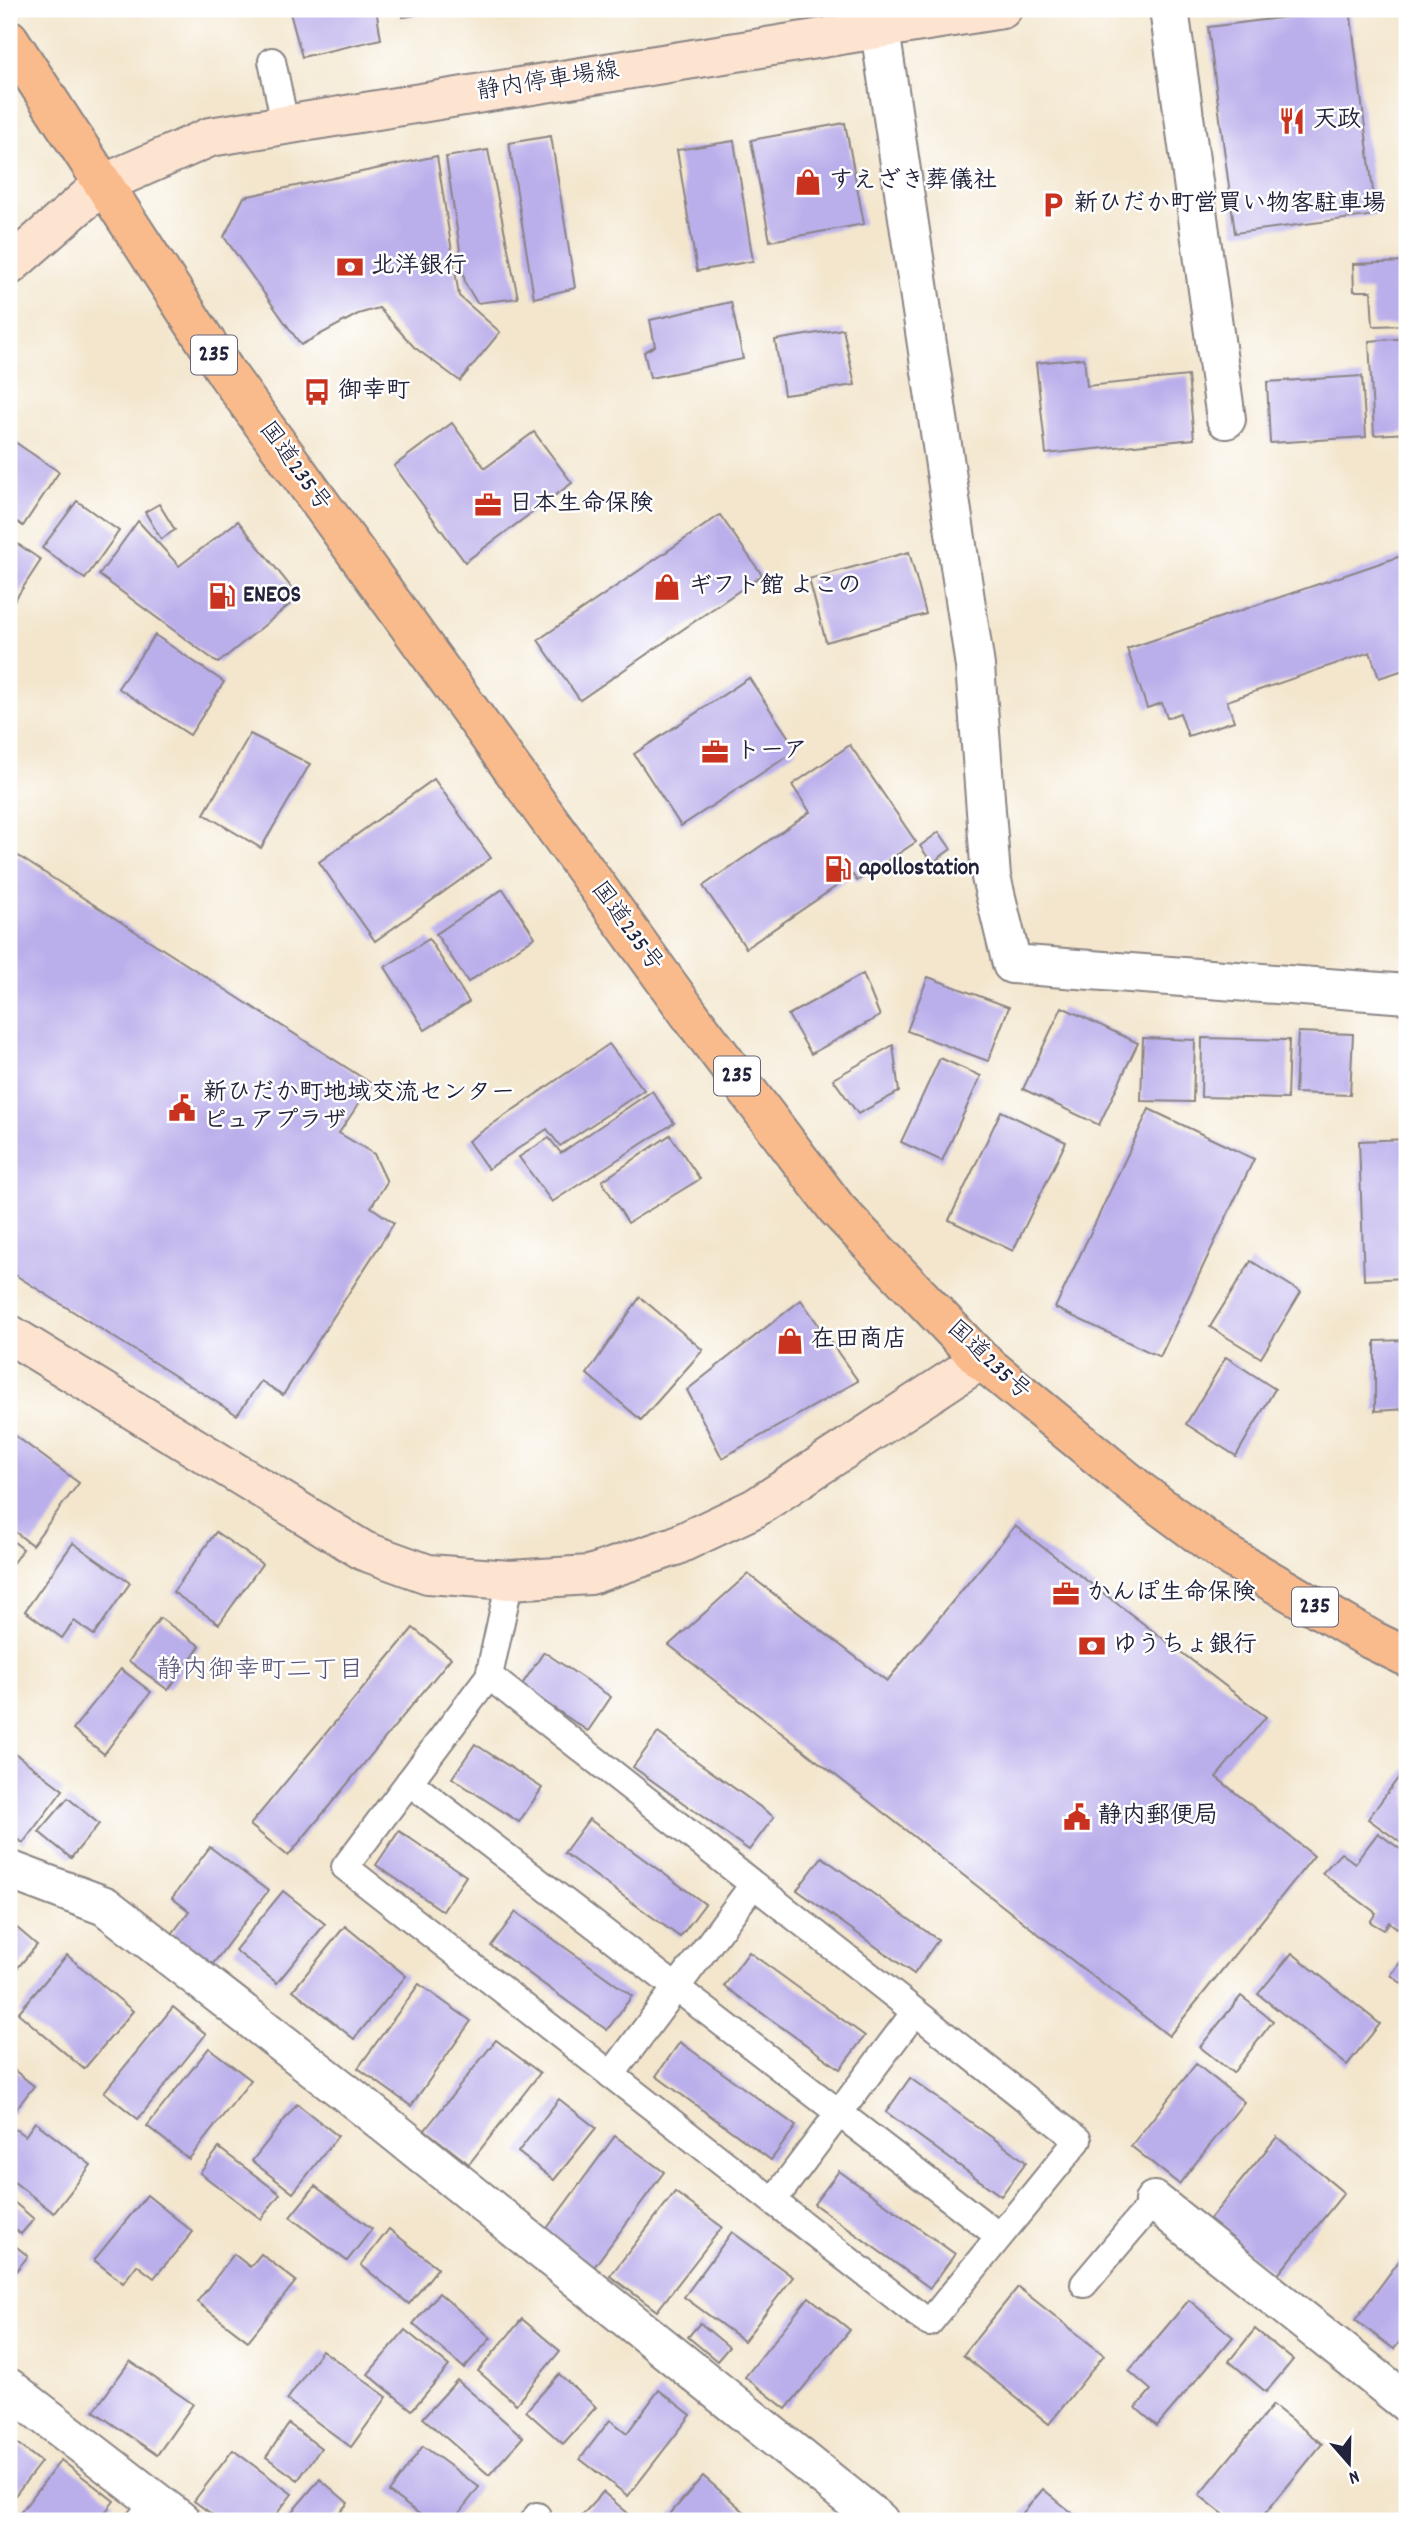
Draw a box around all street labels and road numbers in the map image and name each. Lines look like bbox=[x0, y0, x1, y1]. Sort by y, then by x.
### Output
street label: 静内停車場線 bbox=[474, 54, 622, 110]
road number: 235 bbox=[191, 336, 237, 374]
street label: 国道235号 bbox=[250, 415, 338, 519]
street label: 国道235号 bbox=[582, 875, 670, 979]
road number: 235 bbox=[714, 1056, 760, 1096]
street label: 国道235号 bbox=[938, 1313, 1038, 1409]
road number: 235 bbox=[1292, 1588, 1338, 1626]

